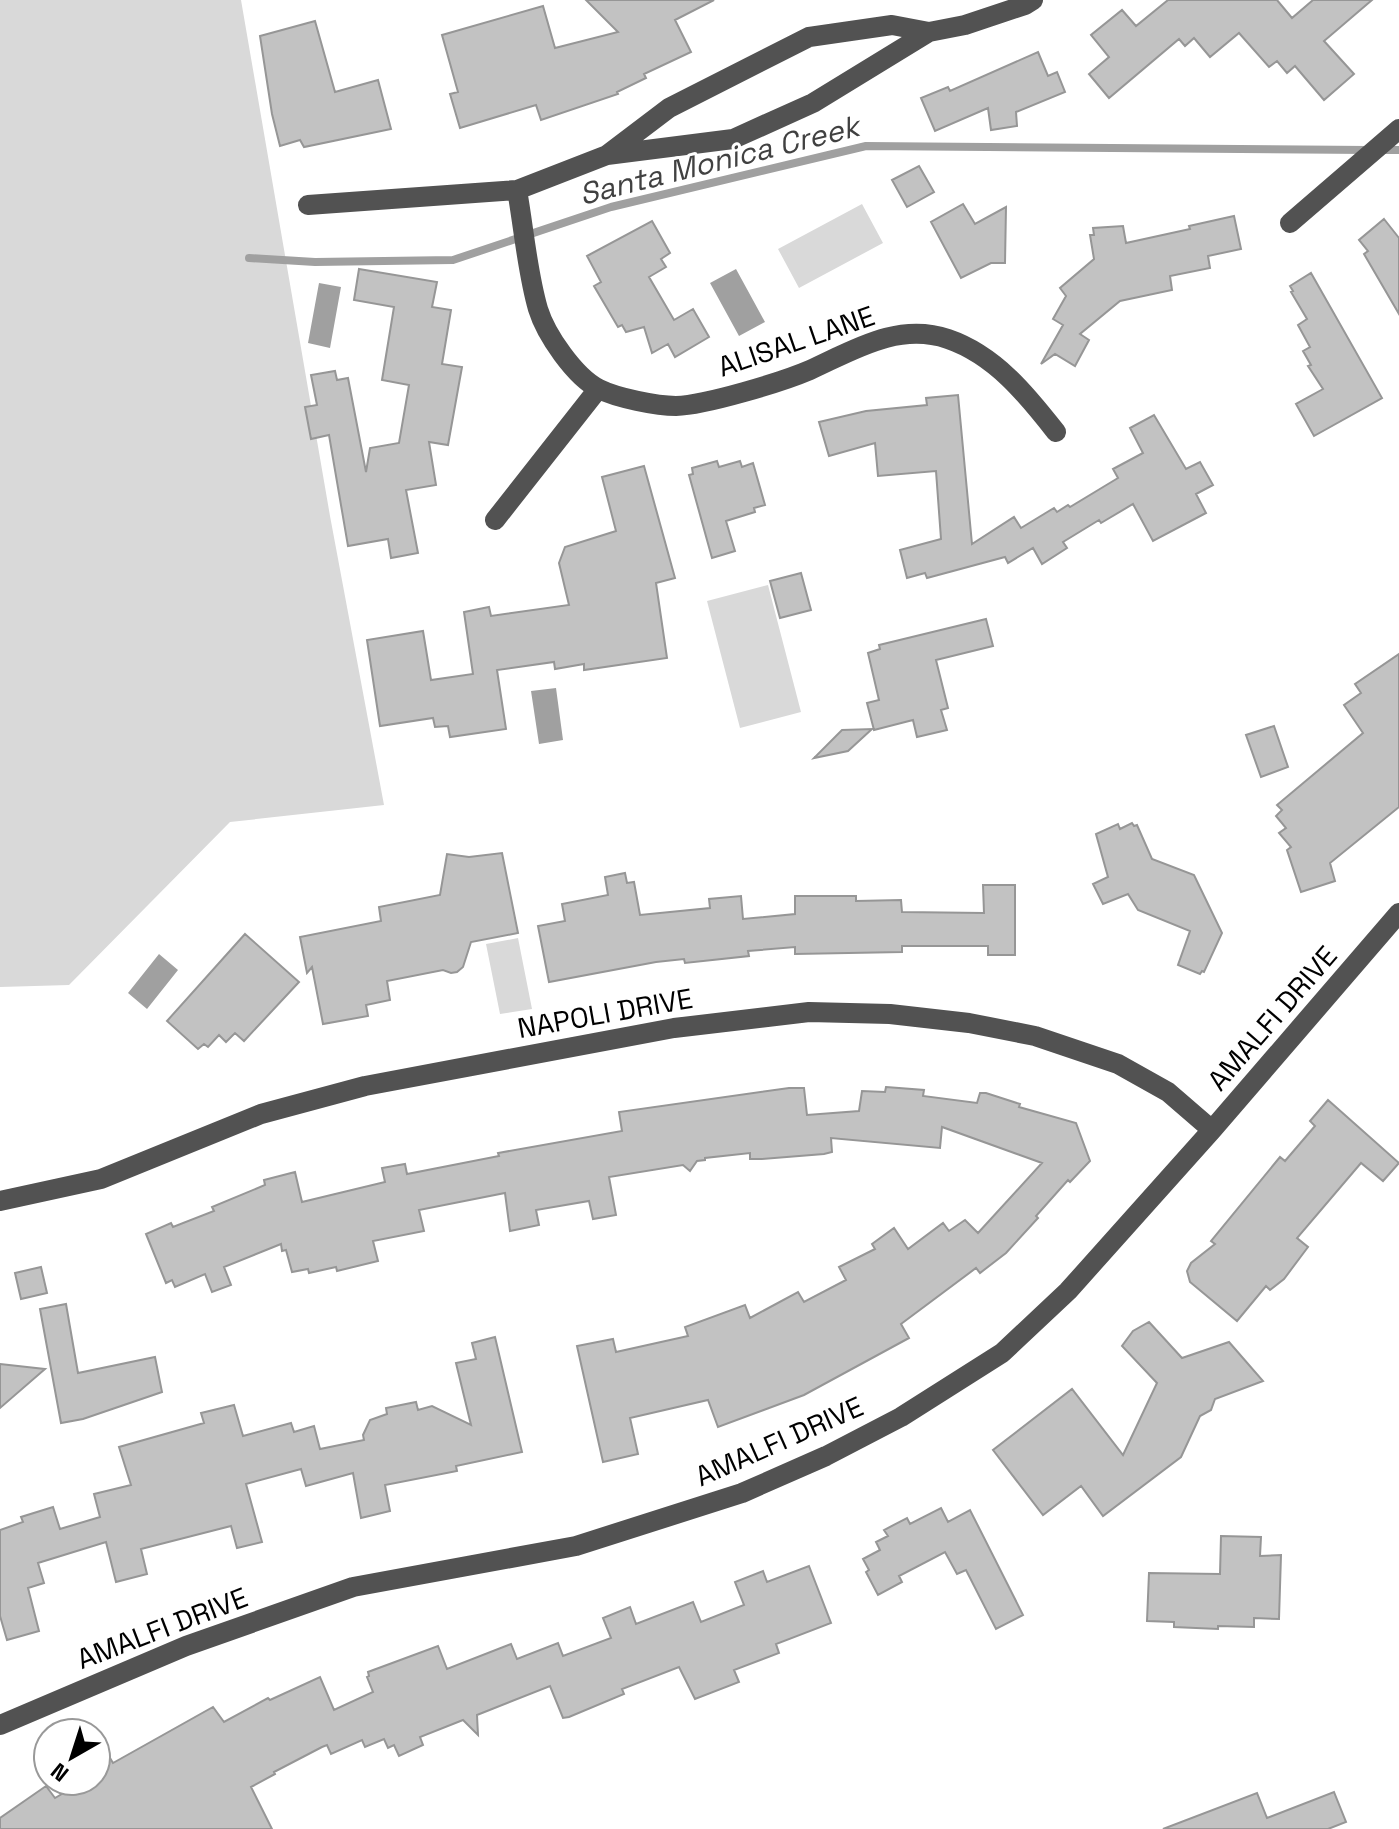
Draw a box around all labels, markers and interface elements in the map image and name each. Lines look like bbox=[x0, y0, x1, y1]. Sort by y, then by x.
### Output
water label: Santa Monica Creek bbox=[575, 106, 866, 214]
street label: ALISAL LANE bbox=[713, 297, 879, 385]
street label: AMALFI DRIVE bbox=[1199, 938, 1345, 1098]
street label: NAPOLI DRIVE bbox=[515, 980, 695, 1046]
street label: AMALFI DRIVE bbox=[689, 1388, 869, 1494]
street label: AMALFI DRIVE bbox=[71, 1579, 253, 1677]
north arrow bbox=[32, 1717, 112, 1797]
text: N bbox=[45, 1757, 74, 1788]

